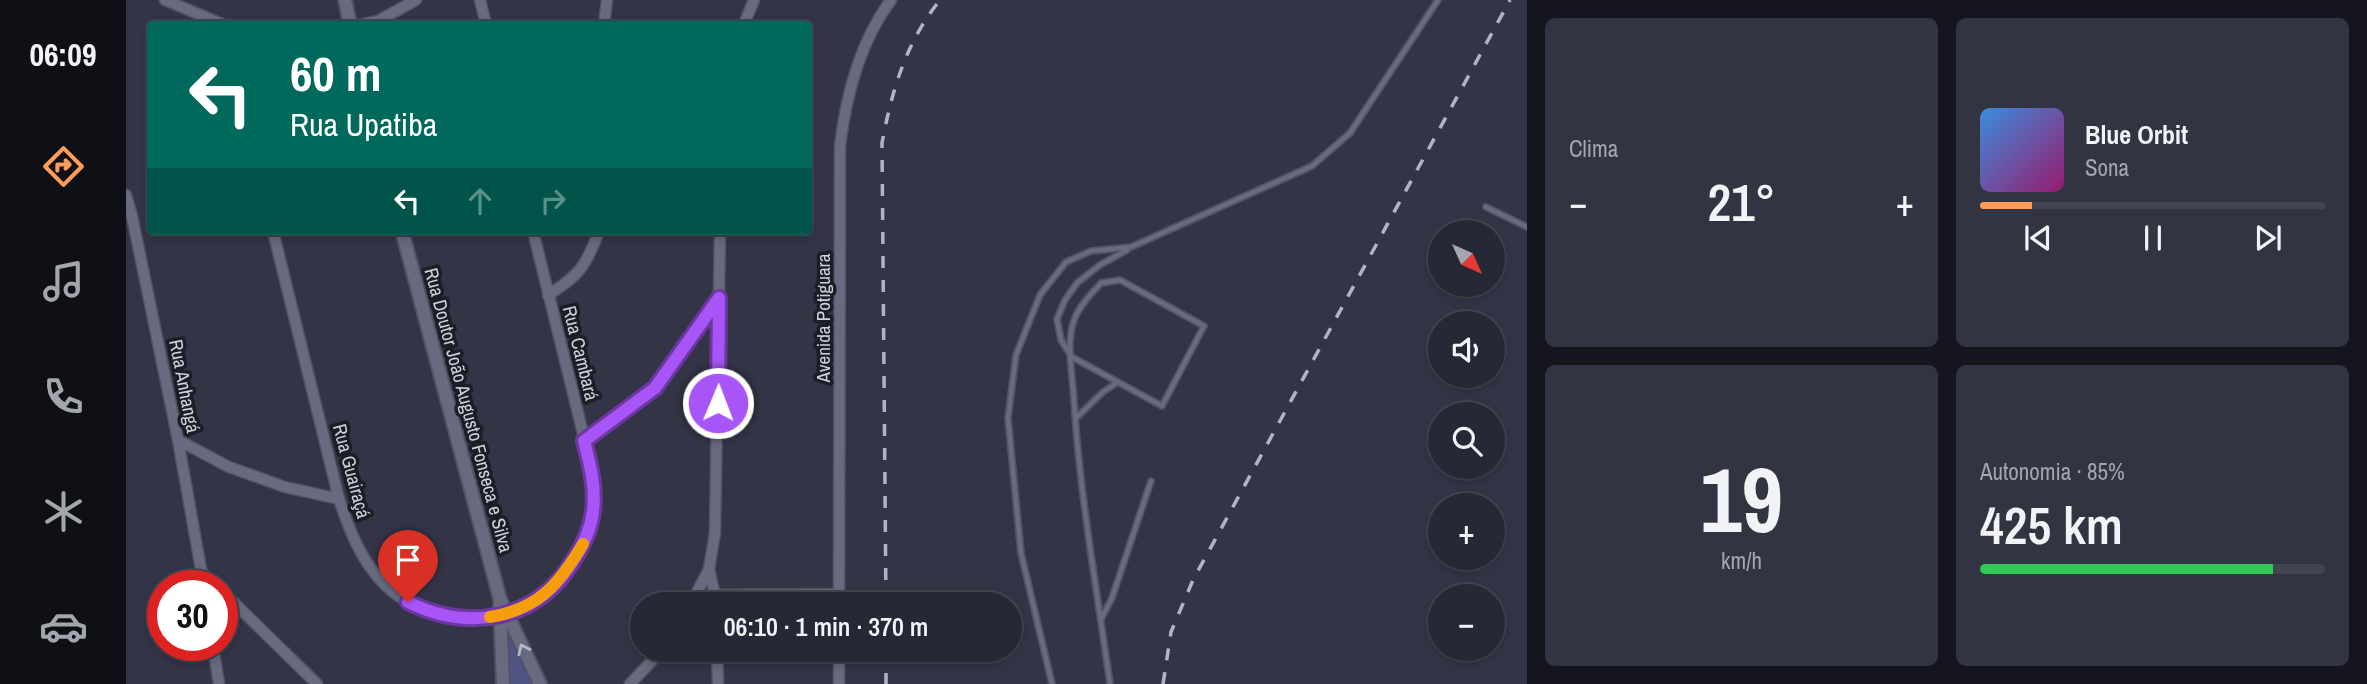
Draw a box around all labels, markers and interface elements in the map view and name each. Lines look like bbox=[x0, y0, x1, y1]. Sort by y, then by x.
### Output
text: 06:09 bbox=[29, 33, 97, 76]
text: 60 m bbox=[290, 40, 382, 106]
icon: left bbox=[175, 49, 266, 140]
text: Rua Upatiba bbox=[290, 103, 437, 146]
text: Blue Orbit bbox=[2085, 117, 2188, 152]
text: Clima bbox=[1569, 133, 1618, 164]
icon: directions bbox=[39, 142, 88, 191]
text: Sona bbox=[2085, 152, 2129, 183]
text: 21° bbox=[1707, 167, 1776, 237]
text: − bbox=[1569, 177, 1587, 228]
text: + bbox=[1896, 177, 1914, 228]
icon: left bbox=[388, 182, 426, 220]
icon: ahead bbox=[461, 182, 499, 220]
icon: right bbox=[534, 182, 572, 220]
icon: previous bbox=[2019, 219, 2057, 257]
icon: pause bbox=[2134, 219, 2172, 257]
icon: next bbox=[2249, 219, 2287, 257]
north arrow bbox=[1428, 220, 1505, 298]
map controls bbox=[1428, 220, 1505, 661]
street label: Avenida Potiguara bbox=[810, 253, 836, 383]
icon: music bbox=[39, 257, 88, 306]
street label: Rua Doutor João Augusto Fonseca e Silva bbox=[418, 265, 520, 556]
street label: Rua Cambará bbox=[557, 303, 605, 404]
button: sound bbox=[1428, 311, 1505, 388]
street label: Rua Anhangá bbox=[163, 337, 207, 435]
position arrow bbox=[681, 366, 755, 440]
icon: phone bbox=[39, 372, 88, 421]
button: search bbox=[1428, 402, 1505, 479]
street label: Rua Guairaçá bbox=[327, 421, 377, 522]
text: 19 bbox=[1700, 438, 1783, 560]
text: Autonomia · 85% bbox=[1980, 456, 2125, 487]
icon: climate bbox=[39, 487, 88, 536]
text: 425 km bbox=[1980, 490, 2123, 560]
button: + bbox=[1428, 493, 1505, 570]
pin bbox=[378, 530, 438, 602]
icon: arrive bbox=[389, 541, 427, 579]
text: km/h bbox=[1721, 545, 1762, 576]
speed limit sign: 30 bbox=[147, 570, 238, 661]
button: − bbox=[1428, 584, 1505, 661]
icon: car bbox=[39, 602, 88, 651]
text: 06:10 · 1 min · 370 m bbox=[724, 609, 928, 644]
one-way arrow bbox=[518, 644, 532, 656]

